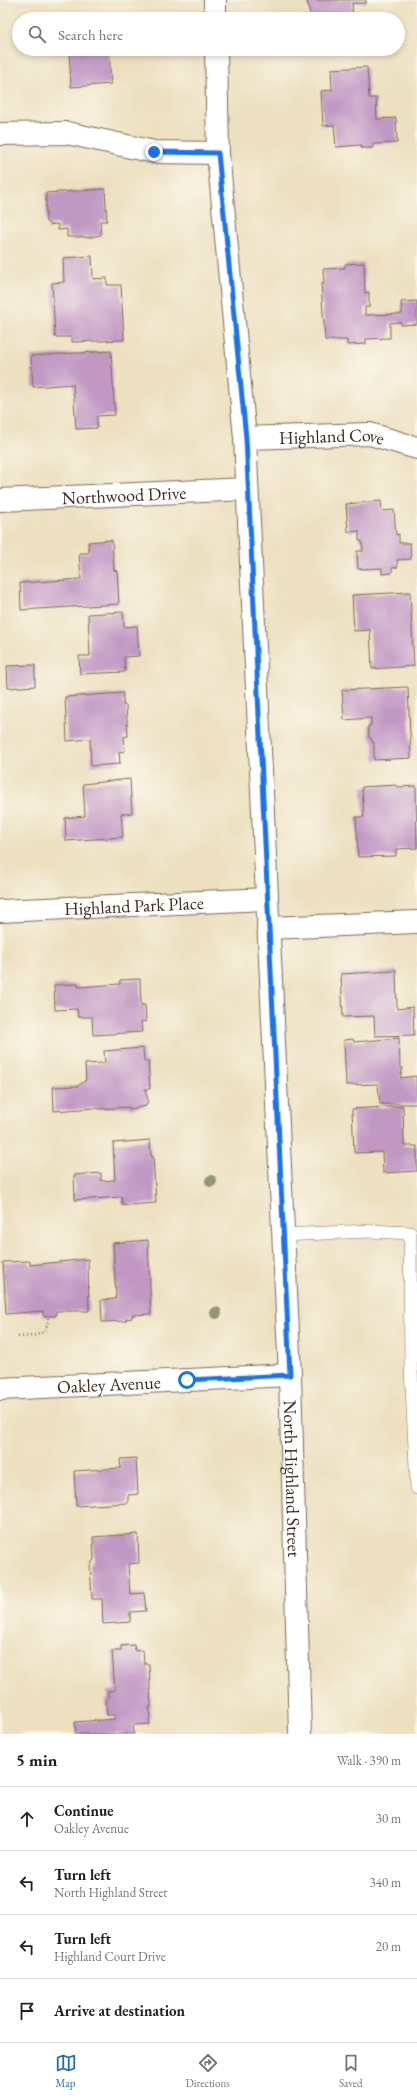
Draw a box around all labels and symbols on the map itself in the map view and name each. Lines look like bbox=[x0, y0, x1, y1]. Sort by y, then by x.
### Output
route end bbox=[145, 143, 163, 161]
street label: Highland Cove bbox=[279, 422, 387, 449]
street label: Northwood Drive bbox=[61, 480, 187, 509]
street label: Highland Park Place bbox=[64, 890, 204, 920]
street label: Oakley Avenue bbox=[56, 1370, 161, 1398]
route start bbox=[178, 1371, 196, 1389]
street label: North Highland Street bbox=[279, 1400, 307, 1558]

